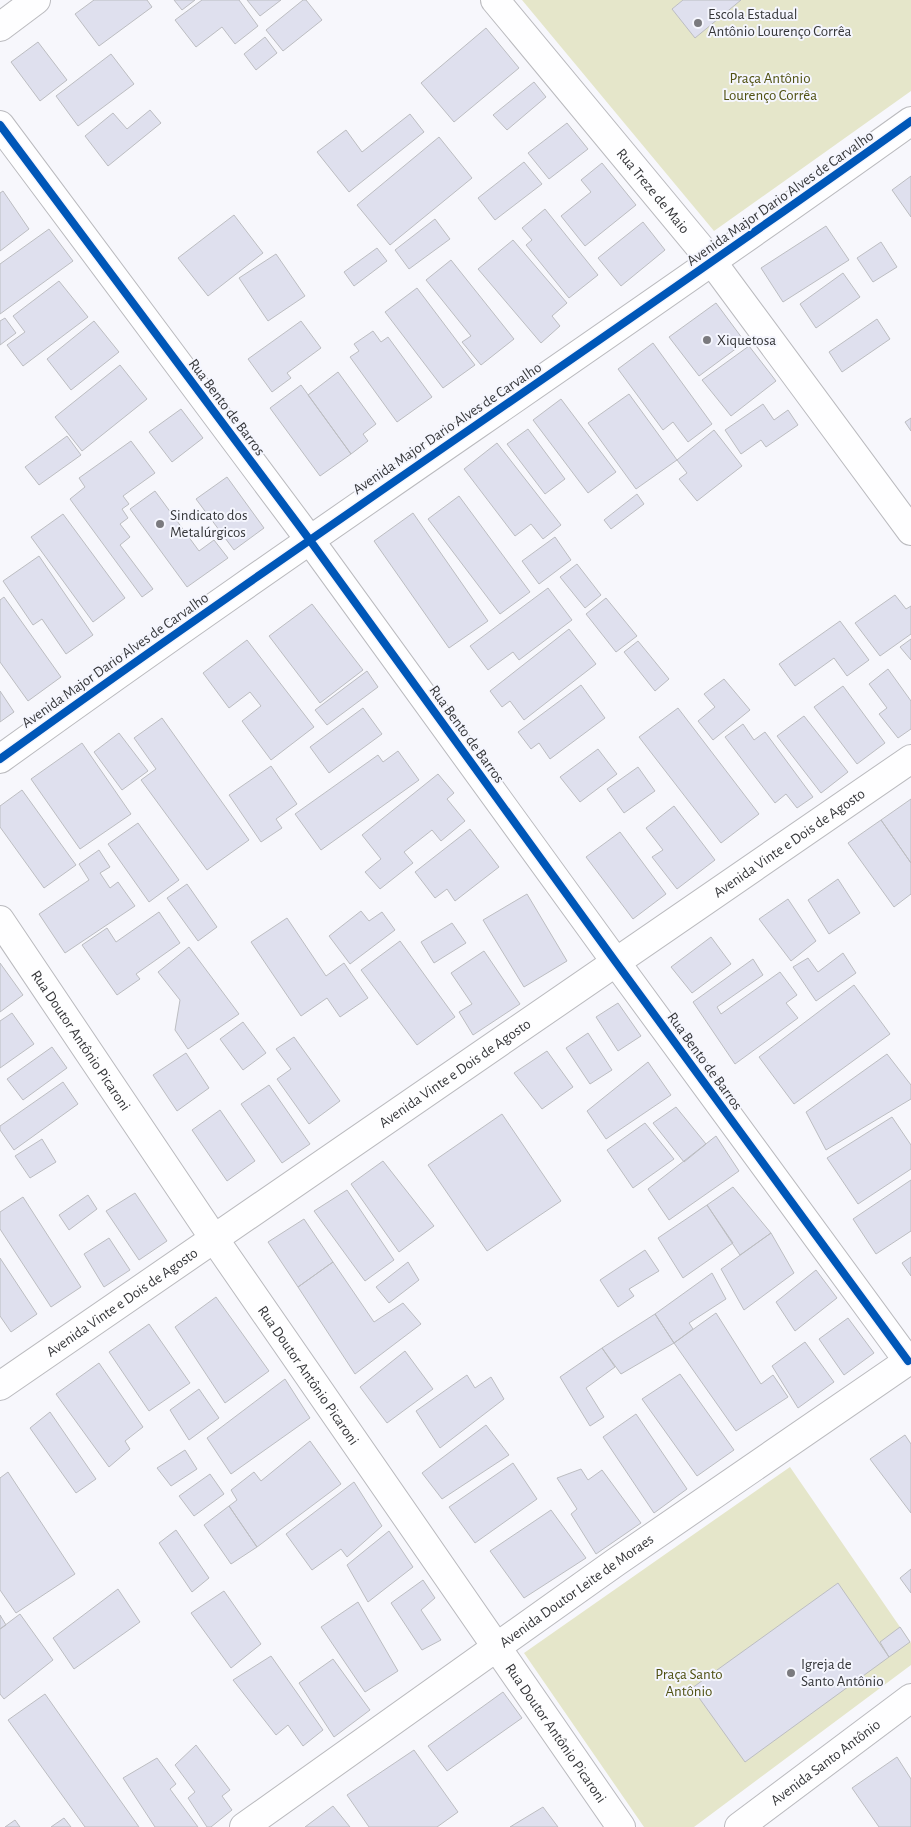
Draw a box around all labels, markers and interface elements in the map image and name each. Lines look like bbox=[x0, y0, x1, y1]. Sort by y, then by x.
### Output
place label: Escola Estadual Antônio Lourenço Corrêa bbox=[708, 7, 852, 39]
marker: Escola Estadual Antônio Lourenço Corrêa bbox=[692, 17, 704, 29]
park label: Praça Antônio Lourenço Corrêa bbox=[723, 71, 817, 103]
street label: Avenida Major Dario Alves de Carvalho bbox=[684, 128, 876, 269]
street label: Rua Treze de Maio bbox=[613, 146, 692, 237]
place label: Xiquetosa bbox=[717, 333, 776, 348]
marker: Xiquetosa bbox=[701, 334, 713, 346]
street label: Rua Bento de Barros bbox=[186, 356, 268, 458]
street label: Avenida Major Dario Alves de Carvalho bbox=[350, 360, 544, 497]
place label: Sindicato dos Metalúrgicos bbox=[170, 508, 248, 540]
marker: Sindicato dos Metalúrgicos bbox=[154, 518, 166, 530]
street label: Avenida Major Dario Alves de Carvalho bbox=[19, 590, 211, 731]
street label: Rua Bento de Barros bbox=[426, 683, 507, 786]
street label: Avenida Vinte e Dois de Agosto bbox=[711, 786, 868, 901]
street label: Rua Doutor Antônio Picaroni bbox=[28, 968, 133, 1114]
street label: Rua Bento de Barros bbox=[664, 1010, 745, 1113]
street label: Avenida Vinte e Dois de Agosto bbox=[377, 1016, 533, 1131]
street label: Avenida Vinte e Dois de Agosto bbox=[44, 1245, 201, 1360]
street label: Rua Doutor Antônio Picaroni bbox=[255, 1303, 361, 1448]
street label: Avenida Doutor Leite de Moraes bbox=[497, 1532, 656, 1650]
place label: Igreja de Santo Antônio bbox=[801, 1657, 884, 1689]
street label: Rua Doutor Antônio Picaroni bbox=[502, 1661, 609, 1806]
park label: Praça Santo Antônio bbox=[655, 1667, 723, 1699]
marker: Igreja de Santo Antônio bbox=[785, 1667, 797, 1679]
street label: Avenida Santo Antônio bbox=[768, 1717, 883, 1808]

